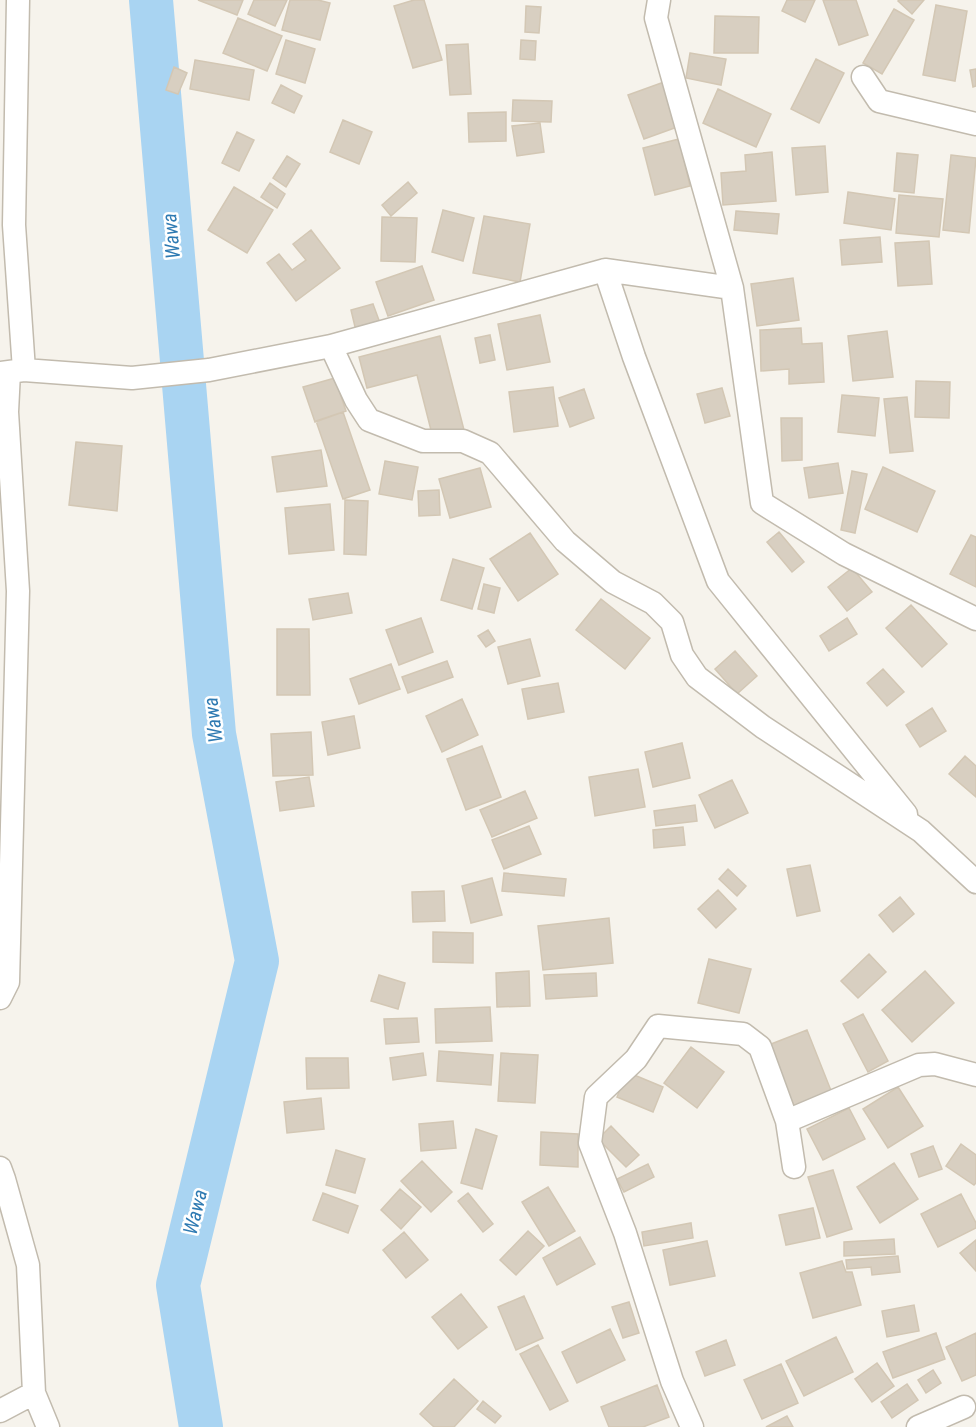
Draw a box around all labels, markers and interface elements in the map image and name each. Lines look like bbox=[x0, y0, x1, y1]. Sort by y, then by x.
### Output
water label: Wawa bbox=[157, 212, 185, 260]
water label: Wawa bbox=[198, 696, 228, 744]
water label: Wawa bbox=[178, 1187, 212, 1237]

